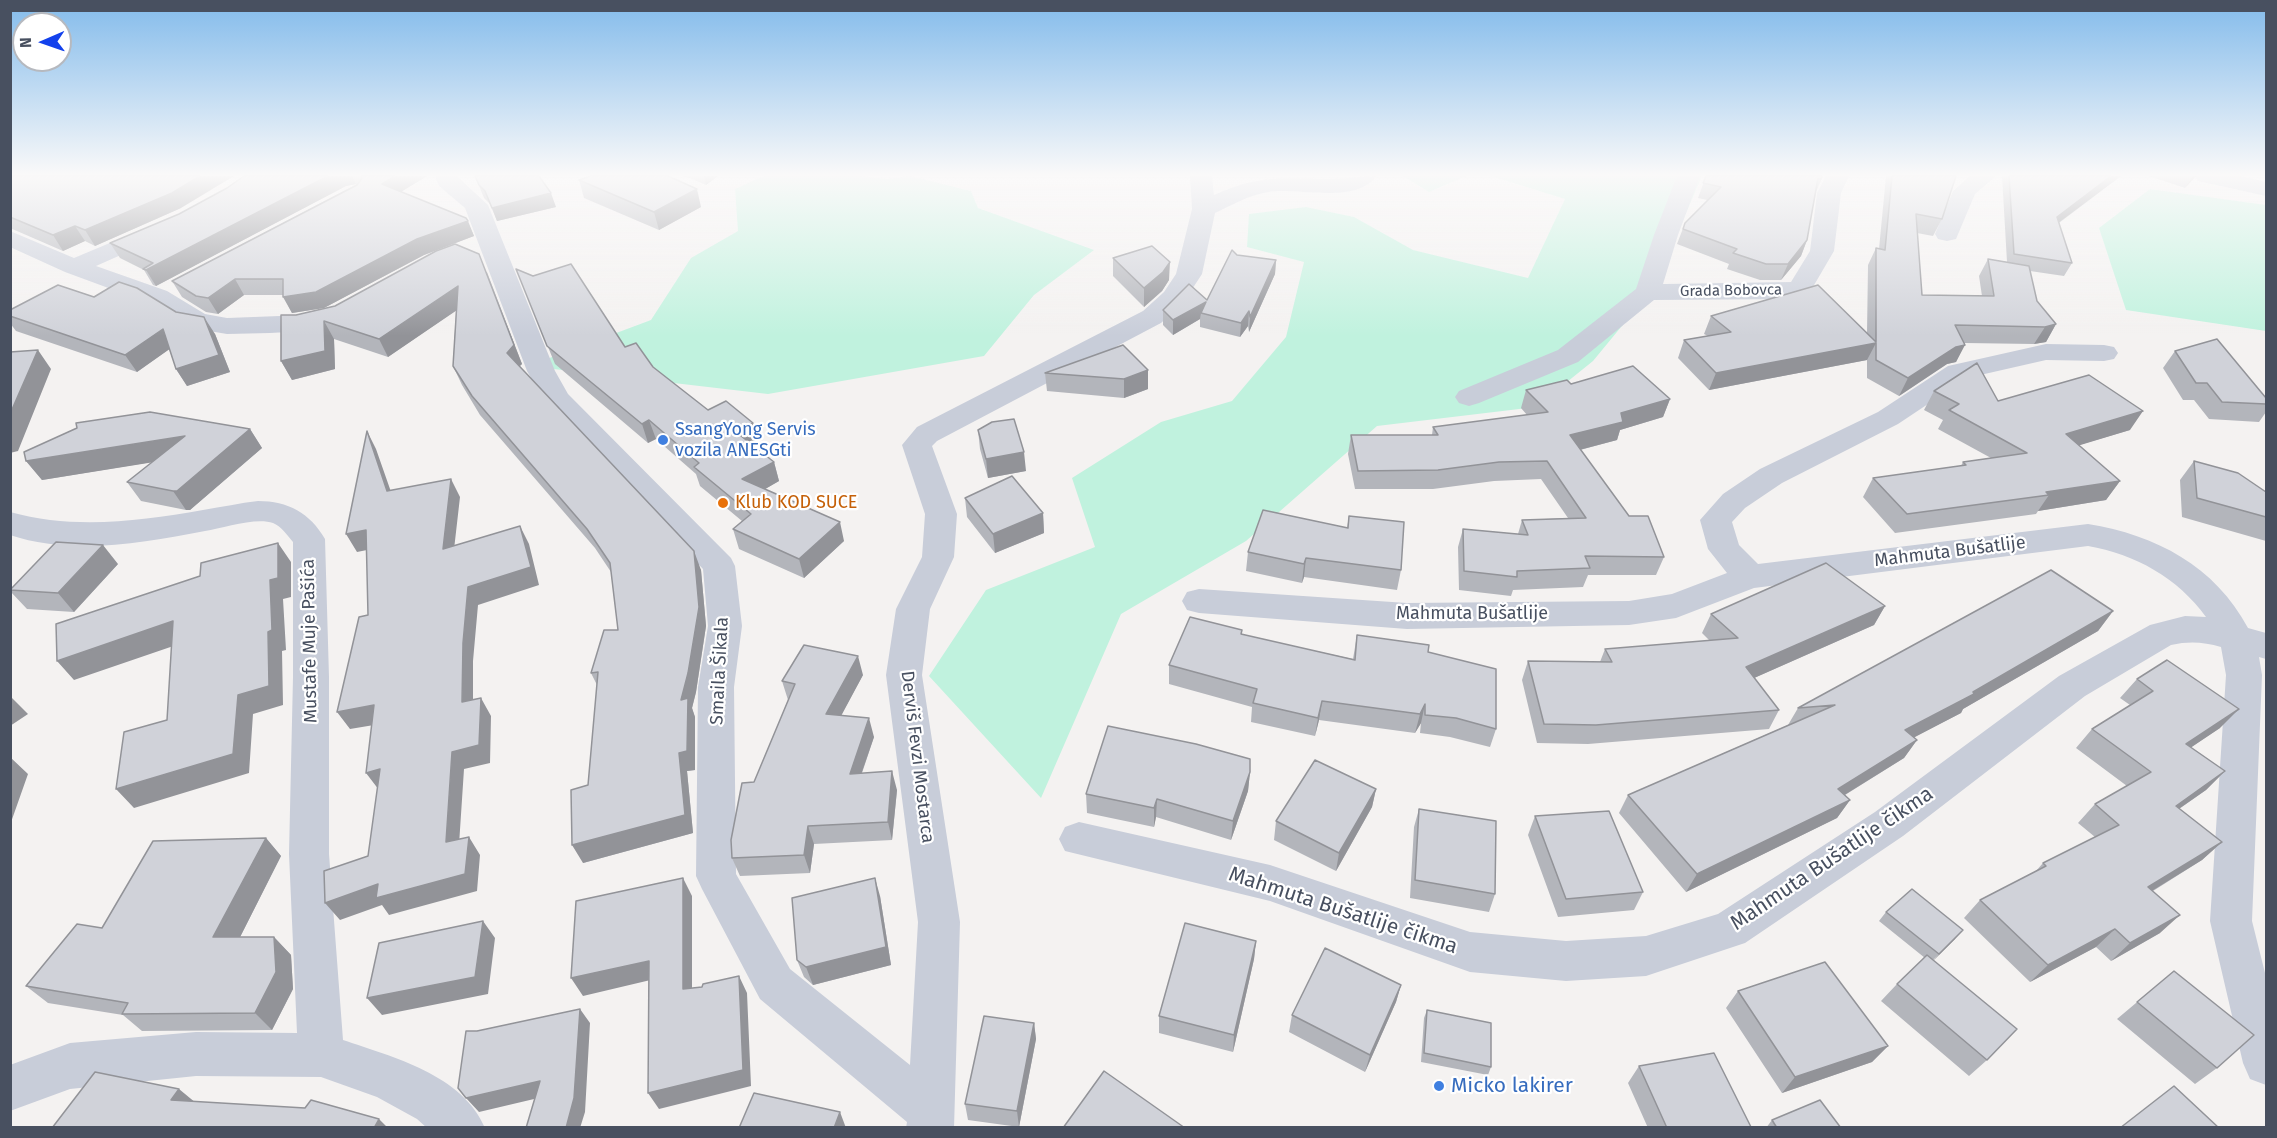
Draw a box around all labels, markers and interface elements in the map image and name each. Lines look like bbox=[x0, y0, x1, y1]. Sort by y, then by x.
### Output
north arrow bbox=[12, 12, 72, 72]
text: N bbox=[16, 37, 35, 48]
street label: Grada Bobovca bbox=[1680, 281, 1782, 301]
place label: SsangYong Servis vozila ANESGti bbox=[675, 419, 816, 462]
marker: SsangYong Servis vozila ANESGti bbox=[656, 433, 670, 447]
place label: Klub KOD SUCE bbox=[735, 492, 857, 514]
marker: Klub KOD SUCE bbox=[716, 496, 730, 510]
street label: Mahmuta Bušatlije bbox=[1873, 532, 2027, 572]
street label: Mustafe Muje Pašića bbox=[298, 559, 322, 723]
street label: Mahmuta Bušatlije bbox=[1396, 603, 1548, 625]
street label: Smaila Šikala bbox=[706, 616, 734, 726]
street label: Derviš Fevzi Mostarca bbox=[896, 669, 938, 845]
street label: Mahmuta Bušatlije čikma bbox=[1726, 782, 1938, 936]
street label: Mahmuta Bušatlije čikma bbox=[1225, 862, 1461, 960]
place label: Micko lakirer bbox=[1451, 1073, 1573, 1099]
marker: Micko lakirer bbox=[1432, 1079, 1446, 1093]

